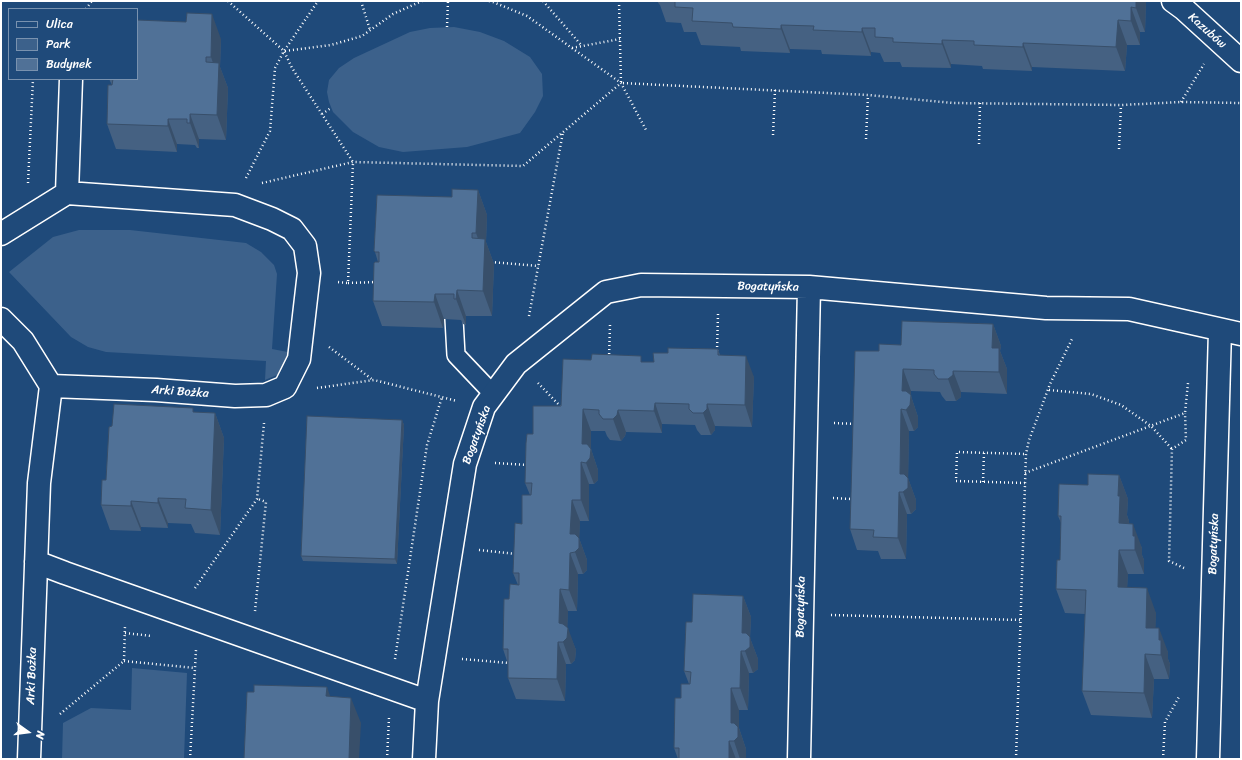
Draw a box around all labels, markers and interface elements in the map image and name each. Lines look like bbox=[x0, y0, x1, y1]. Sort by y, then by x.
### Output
legend bbox=[8, 8, 138, 80]
street label: Kazubów bbox=[1185, 10, 1229, 52]
text: Ulica bbox=[46, 13, 73, 35]
text: Park bbox=[46, 33, 71, 55]
text: Budynek bbox=[46, 53, 92, 75]
street label: Bogatyńska bbox=[737, 279, 799, 295]
street label: Arki Bożka bbox=[151, 383, 209, 401]
street label: Bogatyńska bbox=[460, 404, 494, 466]
street label: Bogatyńska bbox=[1206, 513, 1222, 575]
street label: Bogatyńska bbox=[793, 576, 809, 638]
street label: Arki Bożka bbox=[24, 647, 40, 705]
north arrow bbox=[8, 712, 48, 752]
text: N bbox=[30, 729, 50, 741]

